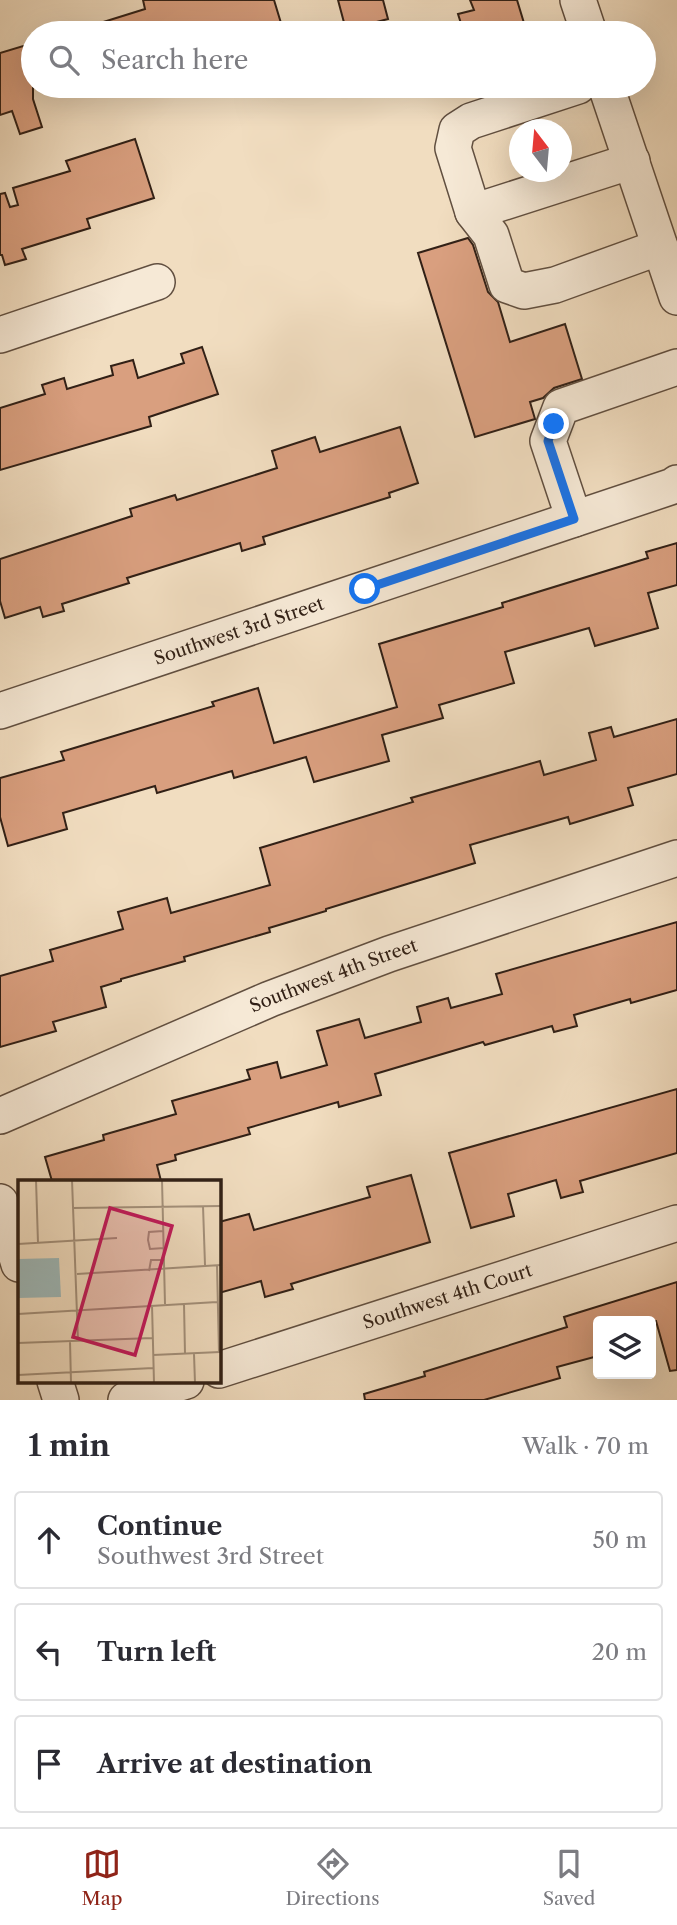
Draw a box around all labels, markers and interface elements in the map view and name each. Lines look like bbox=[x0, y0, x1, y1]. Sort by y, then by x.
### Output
search box bbox=[21, 21, 656, 98]
icon: search bbox=[45, 41, 83, 79]
text: Search here bbox=[101, 44, 248, 76]
north arrow bbox=[509, 119, 572, 182]
route end bbox=[538, 408, 569, 439]
route start bbox=[349, 573, 380, 604]
street label: Southwest 3rd Street bbox=[151, 592, 327, 670]
street label: Southwest 4th Street bbox=[246, 934, 421, 1017]
inset map bbox=[18, 1180, 220, 1382]
street label: Southwest 4th Court bbox=[360, 1259, 535, 1334]
map controls bbox=[593, 1316, 656, 1379]
button: layers bbox=[593, 1316, 656, 1379]
text: 1 min bbox=[28, 1427, 110, 1464]
text: Walk · 70 m bbox=[522, 1432, 649, 1460]
text: Continue bbox=[97, 1510, 222, 1542]
icon: ahead bbox=[30, 1521, 68, 1559]
text: 50 m bbox=[592, 1526, 647, 1554]
text: Southwest 3rd Street bbox=[97, 1542, 324, 1570]
icon: left bbox=[30, 1633, 68, 1671]
text: Turn left bbox=[97, 1636, 216, 1668]
text: 20 m bbox=[592, 1638, 647, 1666]
icon: arrive bbox=[30, 1745, 68, 1783]
text: Arrive at destination bbox=[97, 1748, 372, 1780]
tab: Map bbox=[82, 1845, 122, 1910]
tab: Directions bbox=[286, 1845, 379, 1910]
tab: Saved bbox=[543, 1845, 595, 1910]

